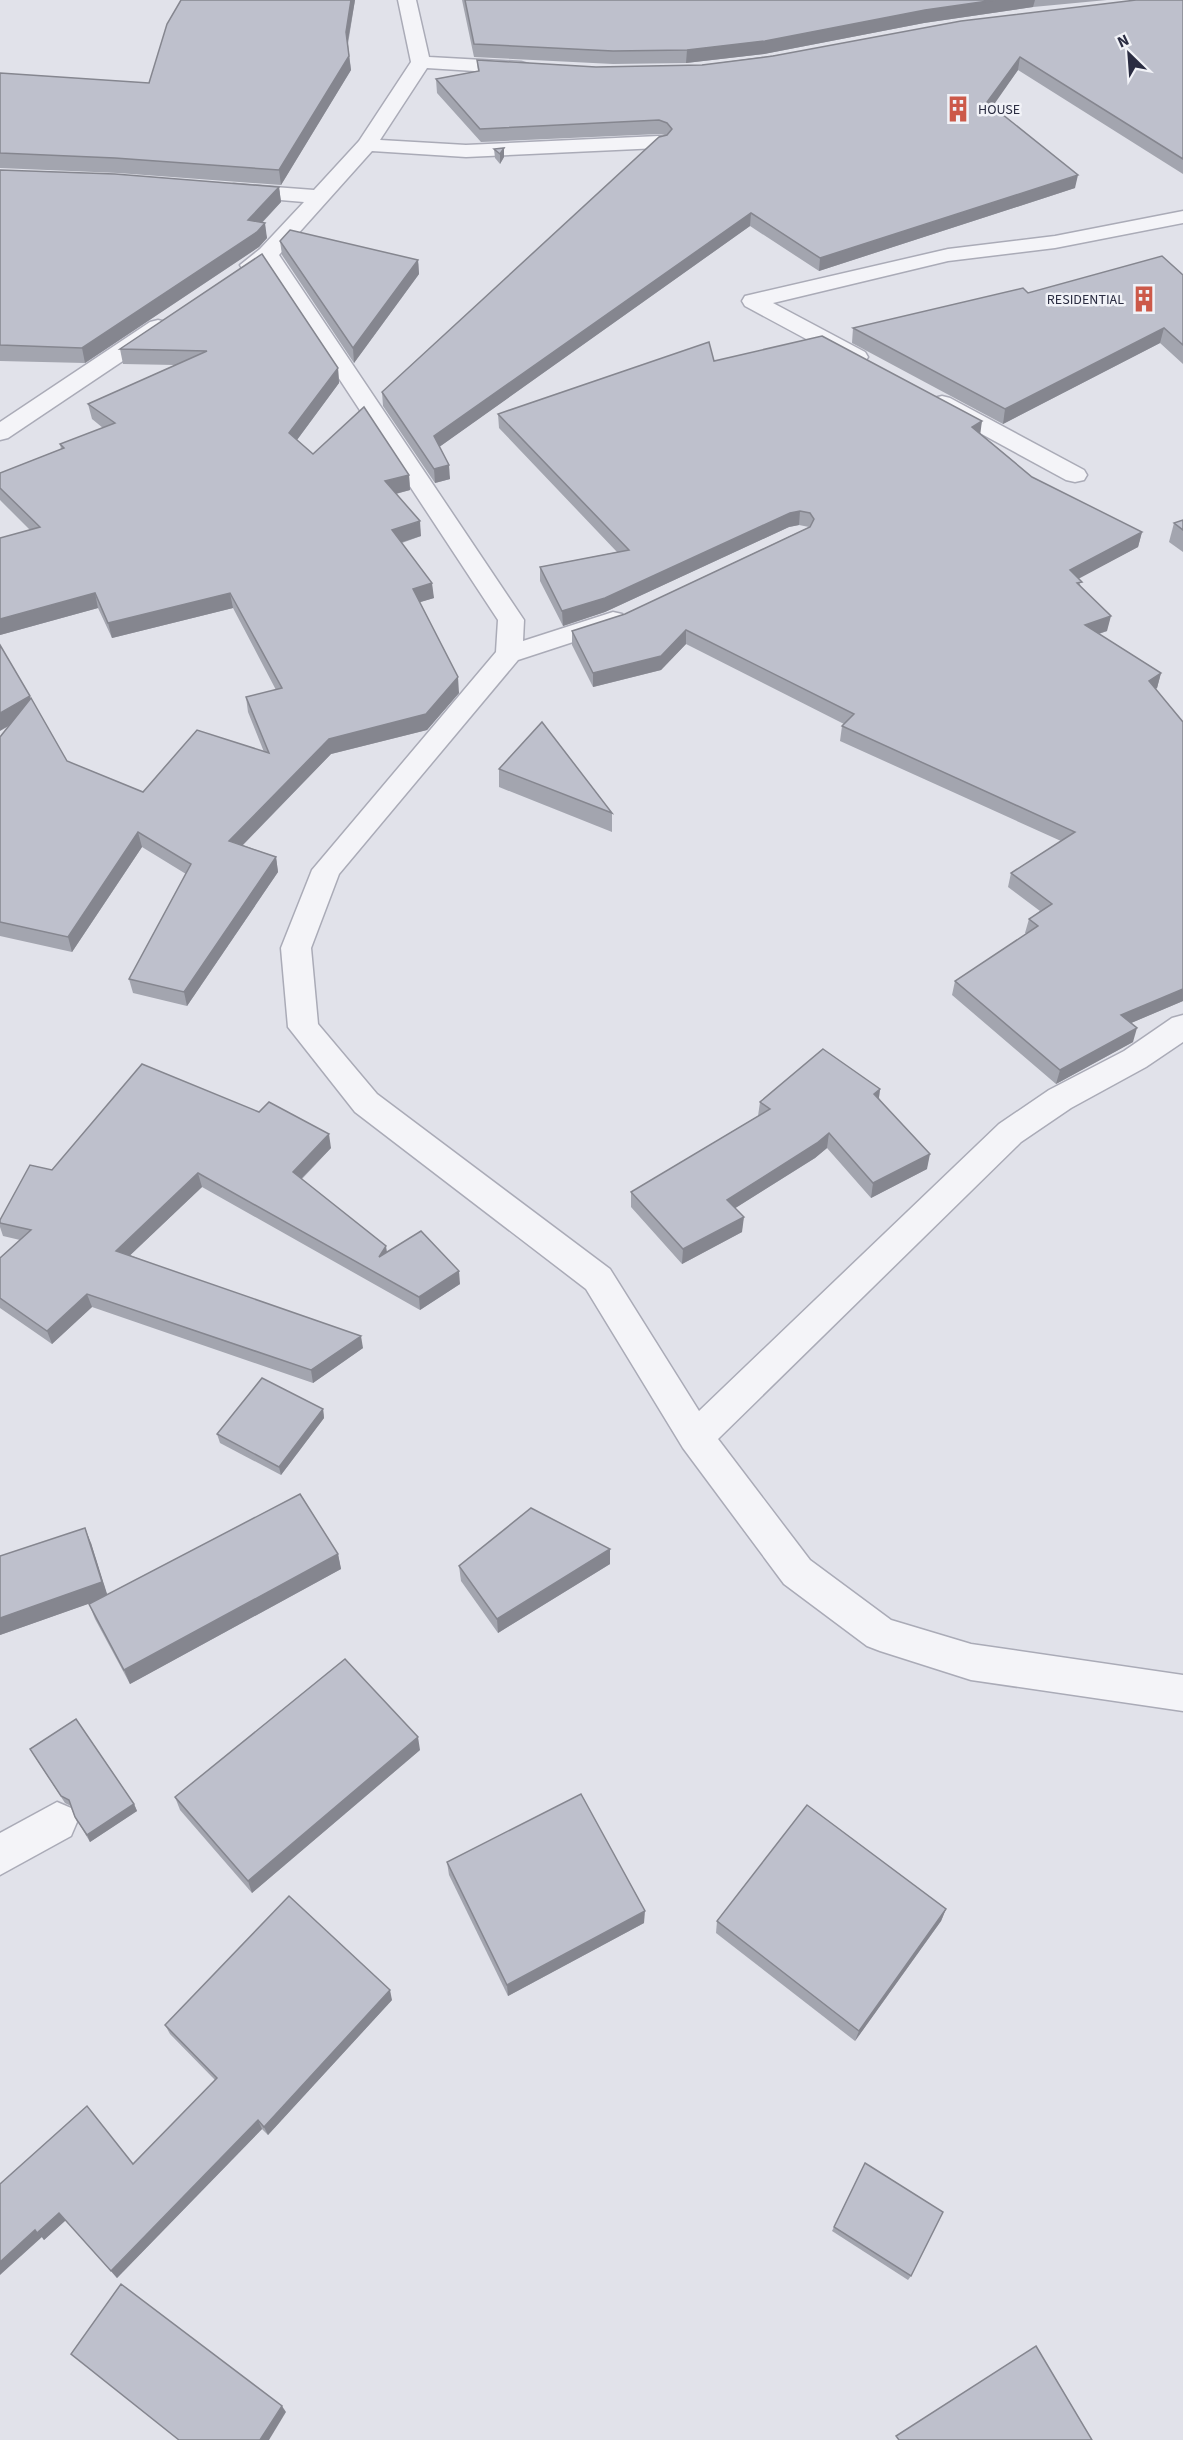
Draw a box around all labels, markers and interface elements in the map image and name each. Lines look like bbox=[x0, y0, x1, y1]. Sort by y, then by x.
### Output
north arrow bbox=[1099, 24, 1159, 84]
text: N bbox=[1114, 29, 1133, 54]
building icon: HOUSE bbox=[943, 94, 973, 124]
place label: HOUSE bbox=[978, 100, 1020, 120]
building icon: RESIDENTIAL bbox=[1129, 284, 1159, 314]
place label: RESIDENTIAL bbox=[1047, 290, 1124, 310]

